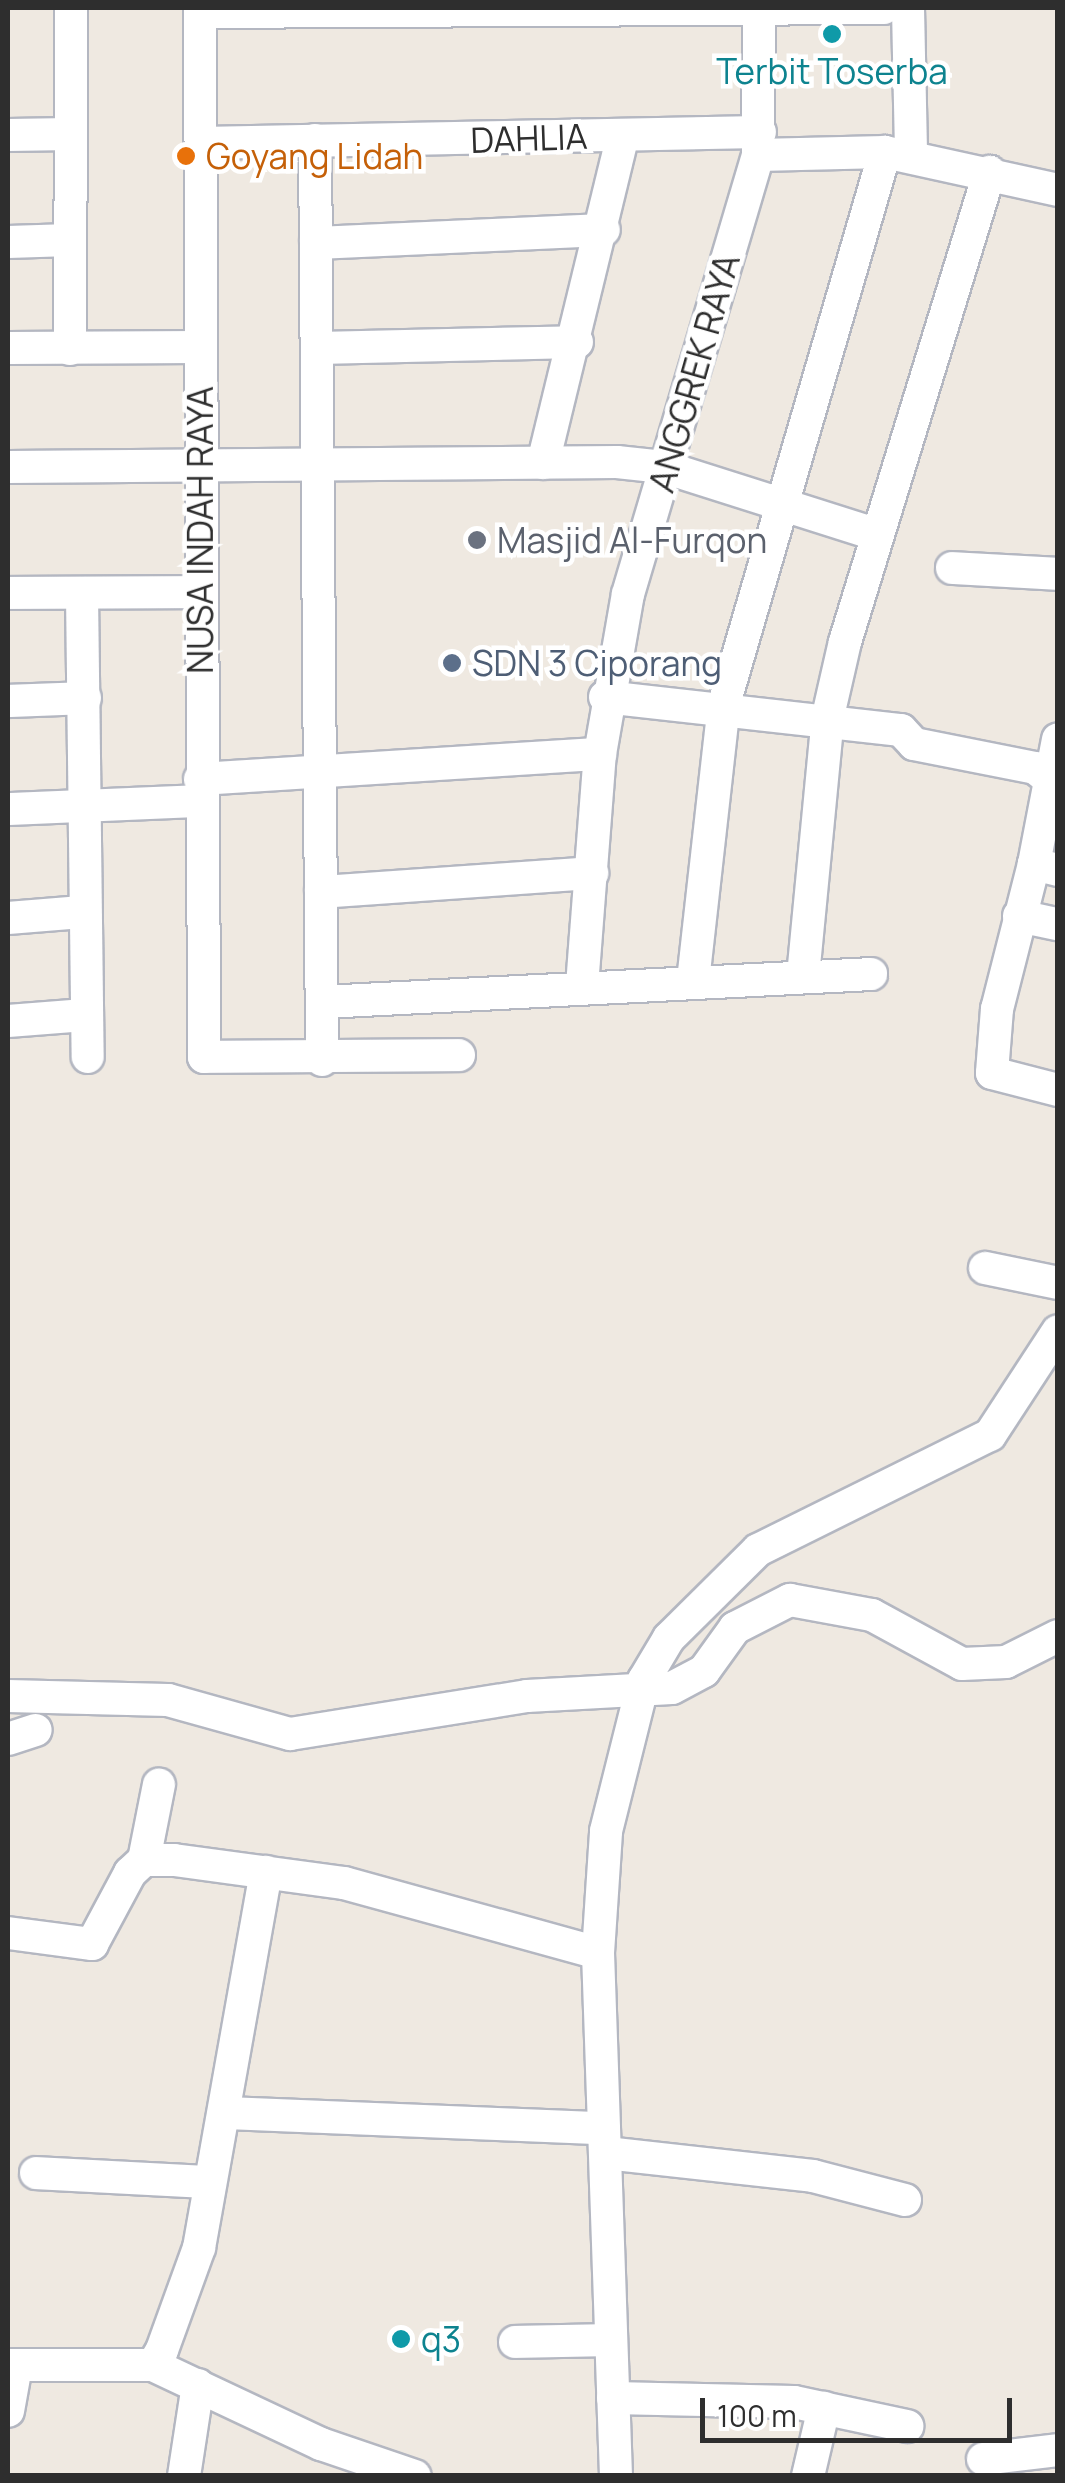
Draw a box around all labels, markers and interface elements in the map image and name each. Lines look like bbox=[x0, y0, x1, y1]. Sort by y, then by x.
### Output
marker: Terbit Toserba bbox=[821, 23, 843, 45]
place label: Terbit Toserba bbox=[716, 50, 948, 92]
street label: DAHLIA bbox=[470, 115, 588, 161]
place label: Goyang Lidah bbox=[206, 135, 423, 177]
marker: Goyang Lidah bbox=[175, 145, 197, 167]
street label: ANGGREK RAYA bbox=[640, 249, 748, 497]
street label: NUSA INDAH RAYA bbox=[179, 386, 221, 674]
place label: Masjid Al-Furqon bbox=[497, 519, 767, 561]
marker: Masjid Al-Furqon bbox=[466, 529, 488, 551]
place label: SDN 3 Ciporang bbox=[472, 642, 722, 684]
marker: SDN 3 Ciporang bbox=[441, 652, 463, 674]
place label: q3 bbox=[421, 2318, 461, 2360]
marker: q3 bbox=[390, 2328, 412, 2350]
scale bar bbox=[705, 2378, 1018, 2440]
text: 100 m bbox=[717, 2395, 797, 2436]

